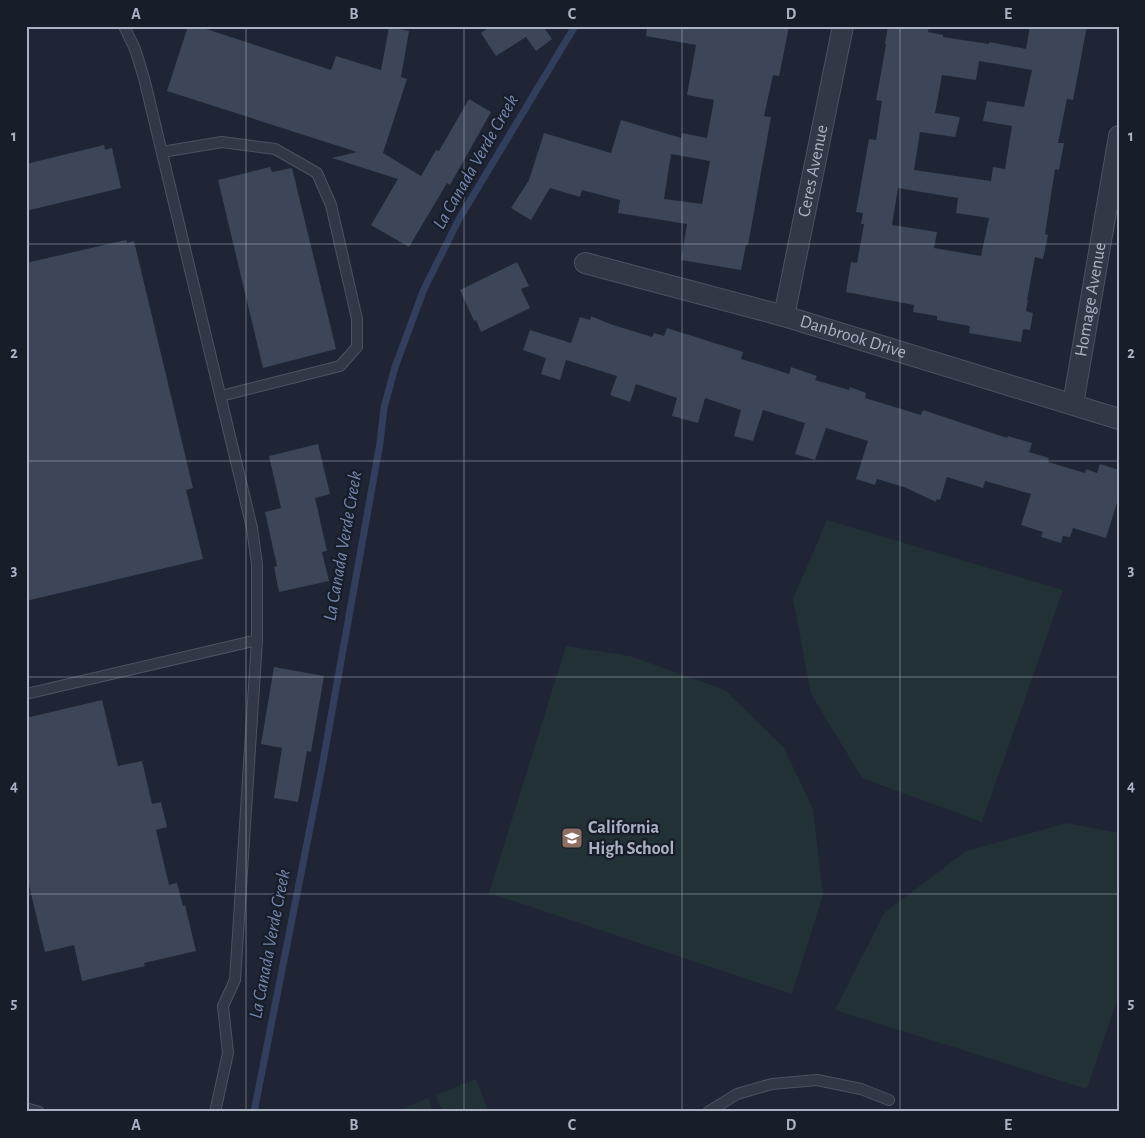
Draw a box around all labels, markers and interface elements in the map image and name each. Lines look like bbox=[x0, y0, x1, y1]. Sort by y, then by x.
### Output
text: A bbox=[131, 6, 141, 22]
text: B bbox=[349, 6, 359, 22]
text: C bbox=[568, 6, 577, 22]
text: D bbox=[786, 6, 797, 22]
text: E bbox=[1004, 6, 1012, 22]
water label: La Canada Verde Creek bbox=[430, 91, 522, 233]
street label: Ceres Avenue bbox=[795, 123, 832, 219]
text: 1 bbox=[11, 128, 17, 144]
text: 1 bbox=[1128, 128, 1134, 144]
street label: Homage Avenue bbox=[1072, 241, 1110, 358]
street label: Danbrook Drive bbox=[798, 312, 908, 362]
text: 2 bbox=[10, 345, 18, 361]
text: 2 bbox=[1127, 345, 1135, 361]
water label: La Canada Verde Creek bbox=[320, 469, 366, 622]
text: 3 bbox=[11, 562, 18, 578]
text: 3 bbox=[1128, 562, 1135, 578]
text: 4 bbox=[10, 778, 18, 794]
text: 4 bbox=[1127, 778, 1135, 794]
place label: California High School bbox=[588, 819, 674, 858]
school or university icon: California High School bbox=[560, 826, 584, 850]
water label: La Canada Verde Creek bbox=[246, 867, 294, 1020]
text: 5 bbox=[11, 995, 18, 1011]
text: 5 bbox=[1128, 995, 1135, 1011]
text: A bbox=[131, 1117, 141, 1133]
text: B bbox=[349, 1117, 359, 1133]
text: C bbox=[568, 1117, 577, 1133]
text: D bbox=[786, 1117, 797, 1133]
text: E bbox=[1004, 1117, 1012, 1133]

